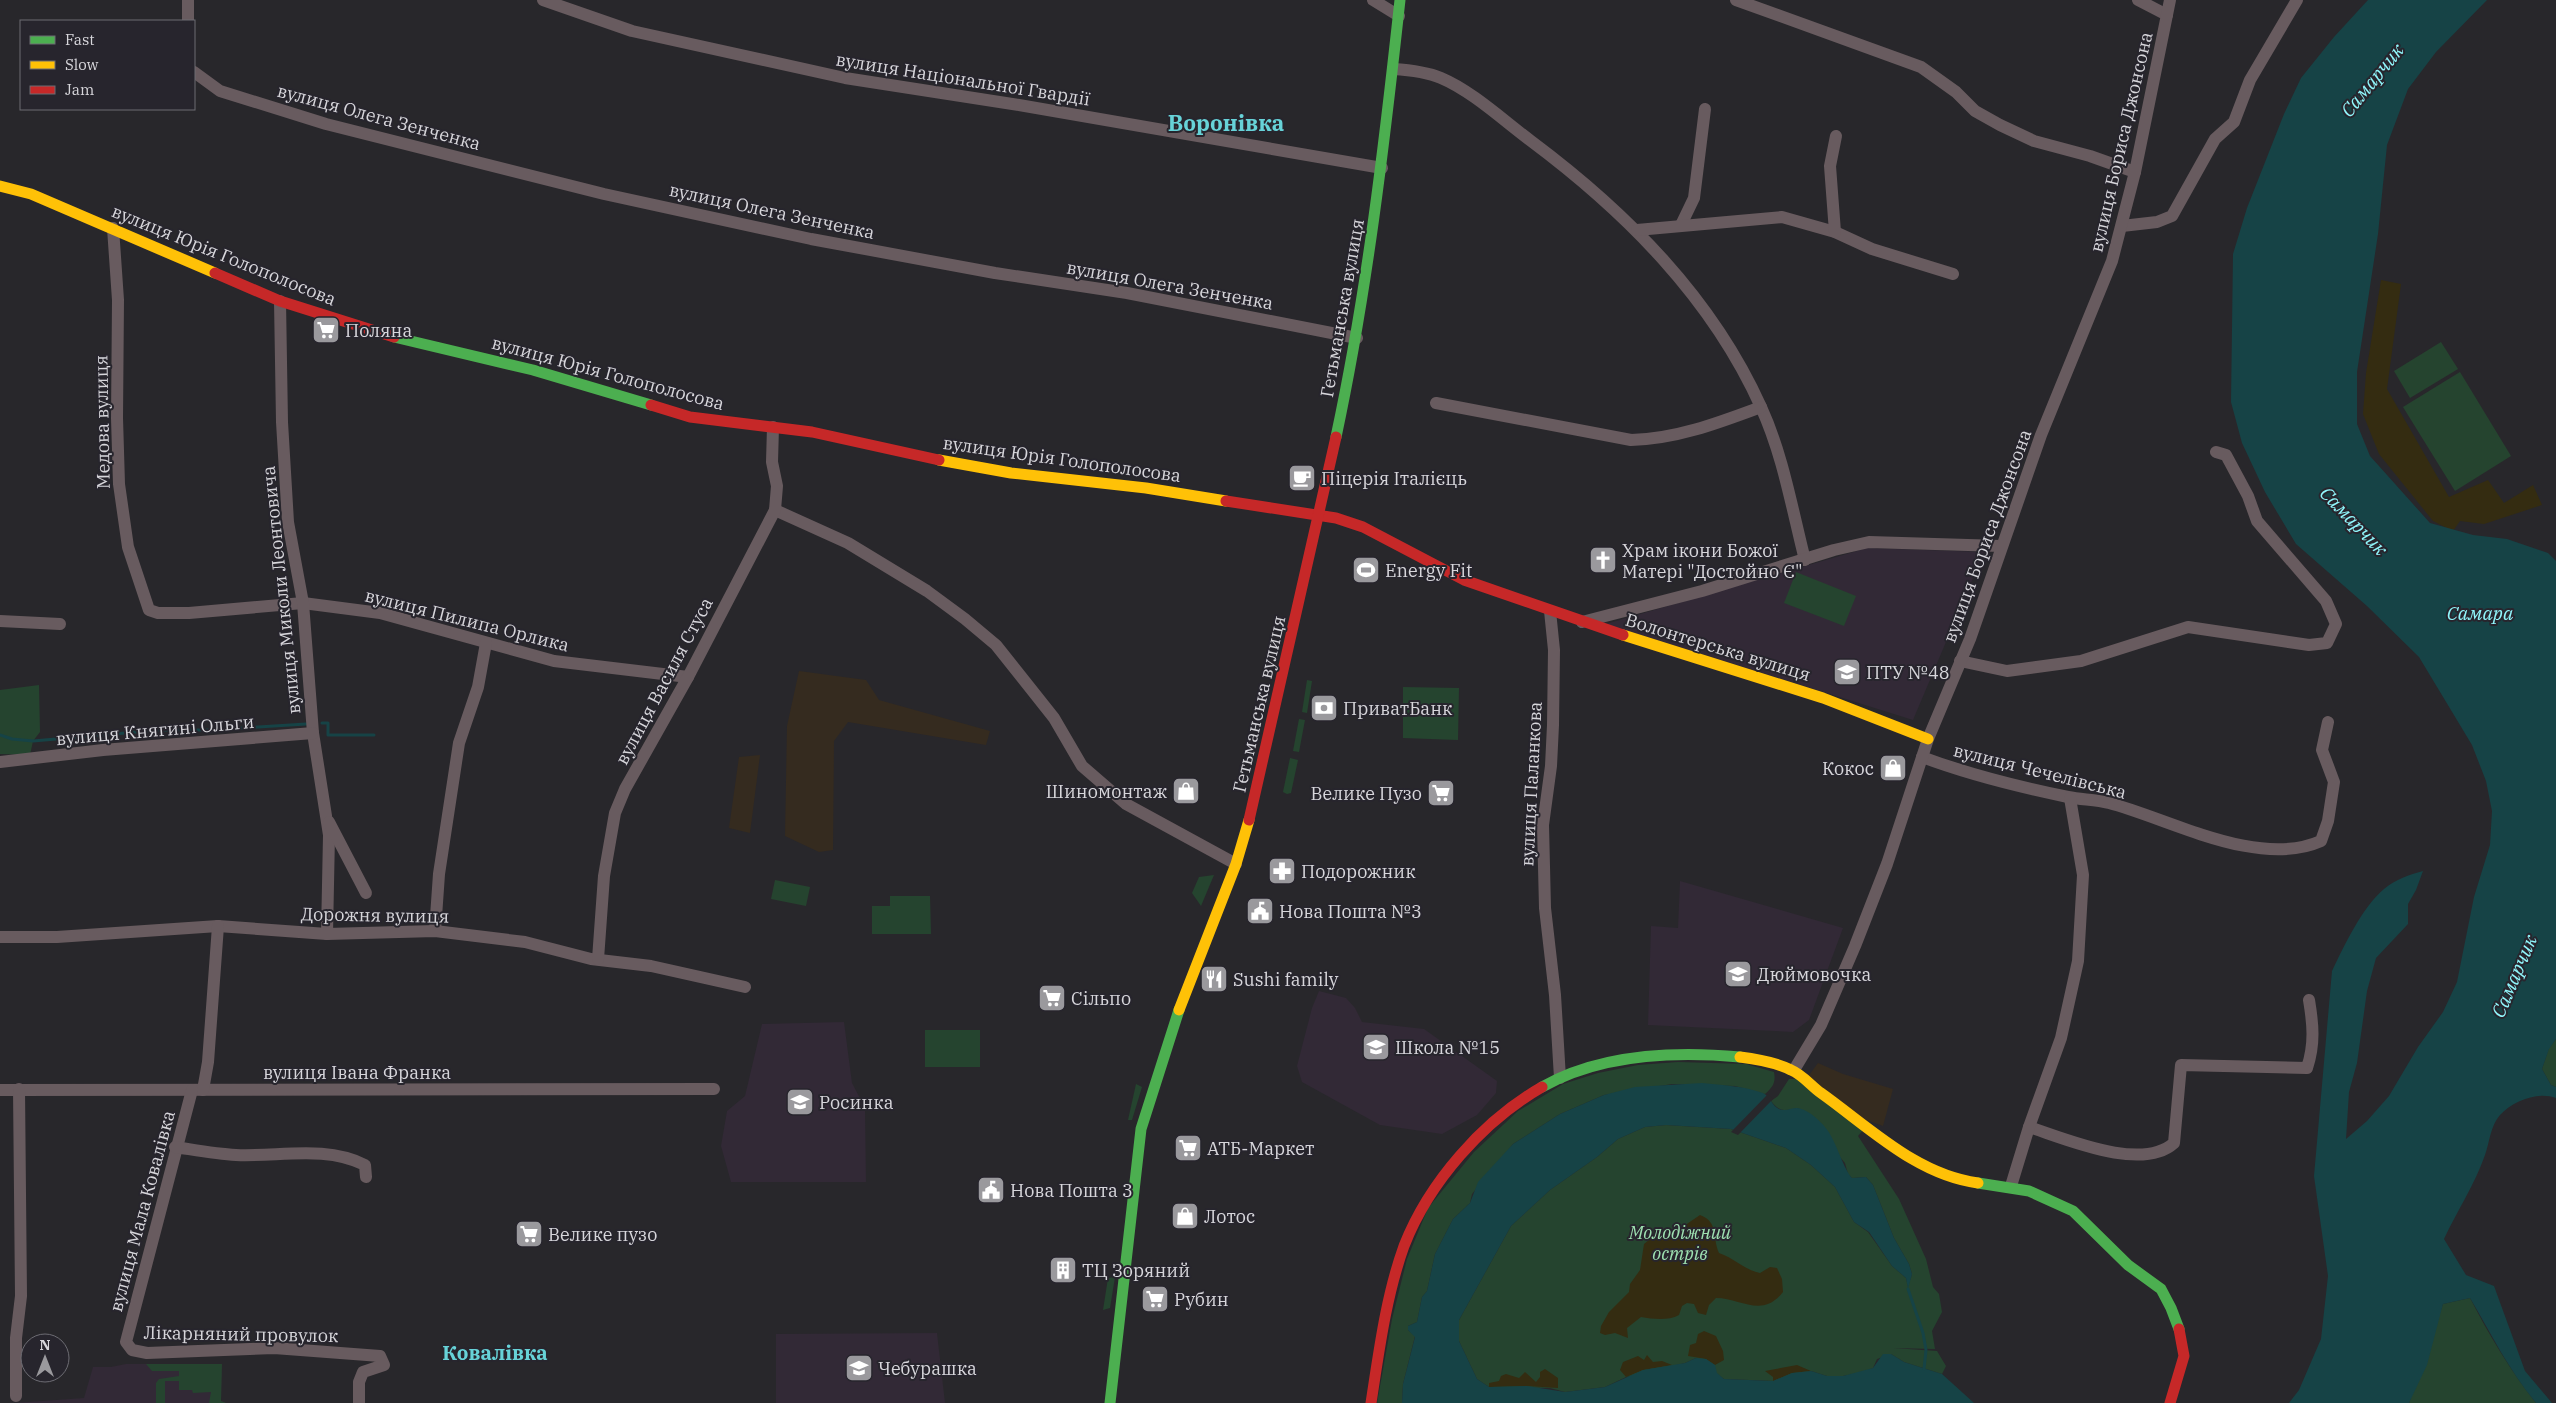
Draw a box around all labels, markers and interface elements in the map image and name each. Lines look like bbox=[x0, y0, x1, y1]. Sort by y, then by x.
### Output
legend bbox=[20, 20, 195, 110]
street label: вулиця Бориса Джонсона bbox=[2084, 29, 2158, 254]
text: Fast bbox=[65, 30, 95, 49]
water label: Самарчик bbox=[2335, 38, 2409, 122]
street label: вулиця Національної Гвардії bbox=[834, 48, 1092, 111]
text: Slow bbox=[65, 55, 99, 74]
street label: вулиця Олега Зенченка bbox=[275, 79, 483, 155]
text: Jam bbox=[65, 80, 94, 99]
district label: Воронівка bbox=[1168, 108, 1284, 137]
street label: вулиця Олега Зенченка bbox=[667, 178, 877, 244]
street label: вулиця Юрія Голополосова bbox=[108, 199, 340, 311]
street label: Гетьманська вулиця bbox=[1315, 217, 1369, 399]
street label: вулиця Олега Зенченка bbox=[1065, 255, 1275, 315]
supermarket icon: Поляна bbox=[311, 315, 341, 345]
place label: Поляна bbox=[345, 319, 412, 342]
street label: вулиця Юрія Голополосова bbox=[489, 331, 727, 415]
street label: Медова вулиця bbox=[89, 355, 115, 489]
street label: вулиця Бориса Джонсона bbox=[1938, 426, 2036, 646]
street label: вулиця Юрія Голополосова bbox=[942, 431, 1183, 487]
cafe icon: Піцерія Італієць bbox=[1287, 463, 1317, 493]
street label: вулиця Миколи Леонтовича bbox=[257, 465, 305, 715]
place label: Піцерія Італієць bbox=[1321, 467, 1467, 490]
water label: Самарчик bbox=[2315, 481, 2393, 561]
place label: Храм ікони Божої Матері "Достойно Є" bbox=[1622, 539, 1802, 583]
church icon: Храм ікони Божої Матері "Достойно Є" bbox=[1588, 545, 1618, 575]
sports icon: Energy Fit bbox=[1351, 555, 1381, 585]
place label: Energy Fit bbox=[1385, 559, 1472, 582]
street label: вулиця Пилипа Орлика bbox=[362, 583, 572, 657]
street label: вулиця Василя Стуса bbox=[610, 593, 718, 769]
water label: Самара bbox=[2447, 601, 2514, 625]
street label: Волонтерська вулиця bbox=[1622, 608, 1814, 686]
street label: Гетьманська вулиця bbox=[1227, 613, 1291, 795]
school or university icon: ПТУ №48 bbox=[1832, 657, 1862, 687]
place label: ПТУ №48 bbox=[1866, 661, 1950, 684]
bank icon: ПриватБанк bbox=[1309, 693, 1339, 723]
place label: ПриватБанк bbox=[1343, 697, 1453, 720]
street label: вулиця Паланкова bbox=[1515, 701, 1547, 867]
street label: вулиця Княгині Ольги bbox=[55, 710, 255, 750]
street label: вулиця Чечелівська bbox=[1951, 738, 2129, 804]
shop icon: Кокос bbox=[1878, 753, 1908, 783]
place label: Кокос bbox=[1822, 757, 1874, 780]
shop icon: Шиномонтаж bbox=[1171, 776, 1201, 806]
supermarket icon: Велике Пузо bbox=[1426, 778, 1456, 808]
place label: Шиномонтаж bbox=[1046, 780, 1168, 803]
place label: Велике Пузо bbox=[1310, 782, 1422, 805]
pharmacy icon: Подорожник bbox=[1267, 856, 1297, 886]
place label: Подорожник bbox=[1301, 860, 1416, 883]
public building icon: Нова Пошта №3 bbox=[1245, 896, 1275, 926]
place label: Нова Пошта №3 bbox=[1279, 900, 1422, 923]
street label: Дорожня вулиця bbox=[301, 902, 449, 928]
water label: Самарчик bbox=[2486, 931, 2542, 1021]
school or university icon: Дюймовочка bbox=[1723, 959, 1753, 989]
place label: Дюймовочка bbox=[1757, 963, 1871, 986]
restaurant icon: Sushi family bbox=[1199, 964, 1229, 994]
place label: Sushi family bbox=[1233, 968, 1339, 991]
supermarket icon: Сільпо bbox=[1037, 983, 1067, 1013]
place label: Сільпо bbox=[1071, 987, 1131, 1010]
school or university icon: Школа №15 bbox=[1361, 1032, 1391, 1062]
place label: Школа №15 bbox=[1395, 1036, 1500, 1059]
street label: вулиця Івана Франка bbox=[263, 1061, 451, 1084]
school or university icon: Росинка bbox=[785, 1087, 815, 1117]
place label: Росинка bbox=[819, 1091, 894, 1114]
street label: вулиця Мала Ковалівка bbox=[104, 1108, 180, 1314]
supermarket icon: АТБ-Маркет bbox=[1173, 1133, 1203, 1163]
place label: АТБ-Маркет bbox=[1207, 1137, 1314, 1160]
public building icon: Нова Пошта 3 bbox=[976, 1175, 1006, 1205]
place label: Нова Пошта 3 bbox=[1010, 1179, 1133, 1202]
shop icon: Лотос bbox=[1170, 1201, 1200, 1231]
place label: Лотос bbox=[1204, 1205, 1255, 1228]
supermarket icon: Велике пузо bbox=[514, 1219, 544, 1249]
park label: Молодіжний острів bbox=[1628, 1221, 1732, 1265]
place label: Велике пузо bbox=[548, 1223, 657, 1246]
building icon: ТЦ Зоряний bbox=[1048, 1255, 1078, 1285]
place label: ТЦ Зоряний bbox=[1082, 1259, 1190, 1282]
supermarket icon: Рубин bbox=[1140, 1284, 1170, 1314]
place label: Рубин bbox=[1174, 1288, 1229, 1311]
street label: Лікарняний провулок bbox=[143, 1321, 339, 1347]
north arrow bbox=[20, 1333, 70, 1383]
text: N bbox=[39, 1336, 51, 1354]
district label: Ковалівка bbox=[442, 1339, 548, 1366]
school or university icon: Чебурашка bbox=[844, 1353, 874, 1383]
place label: Чебурашка bbox=[878, 1357, 977, 1380]

